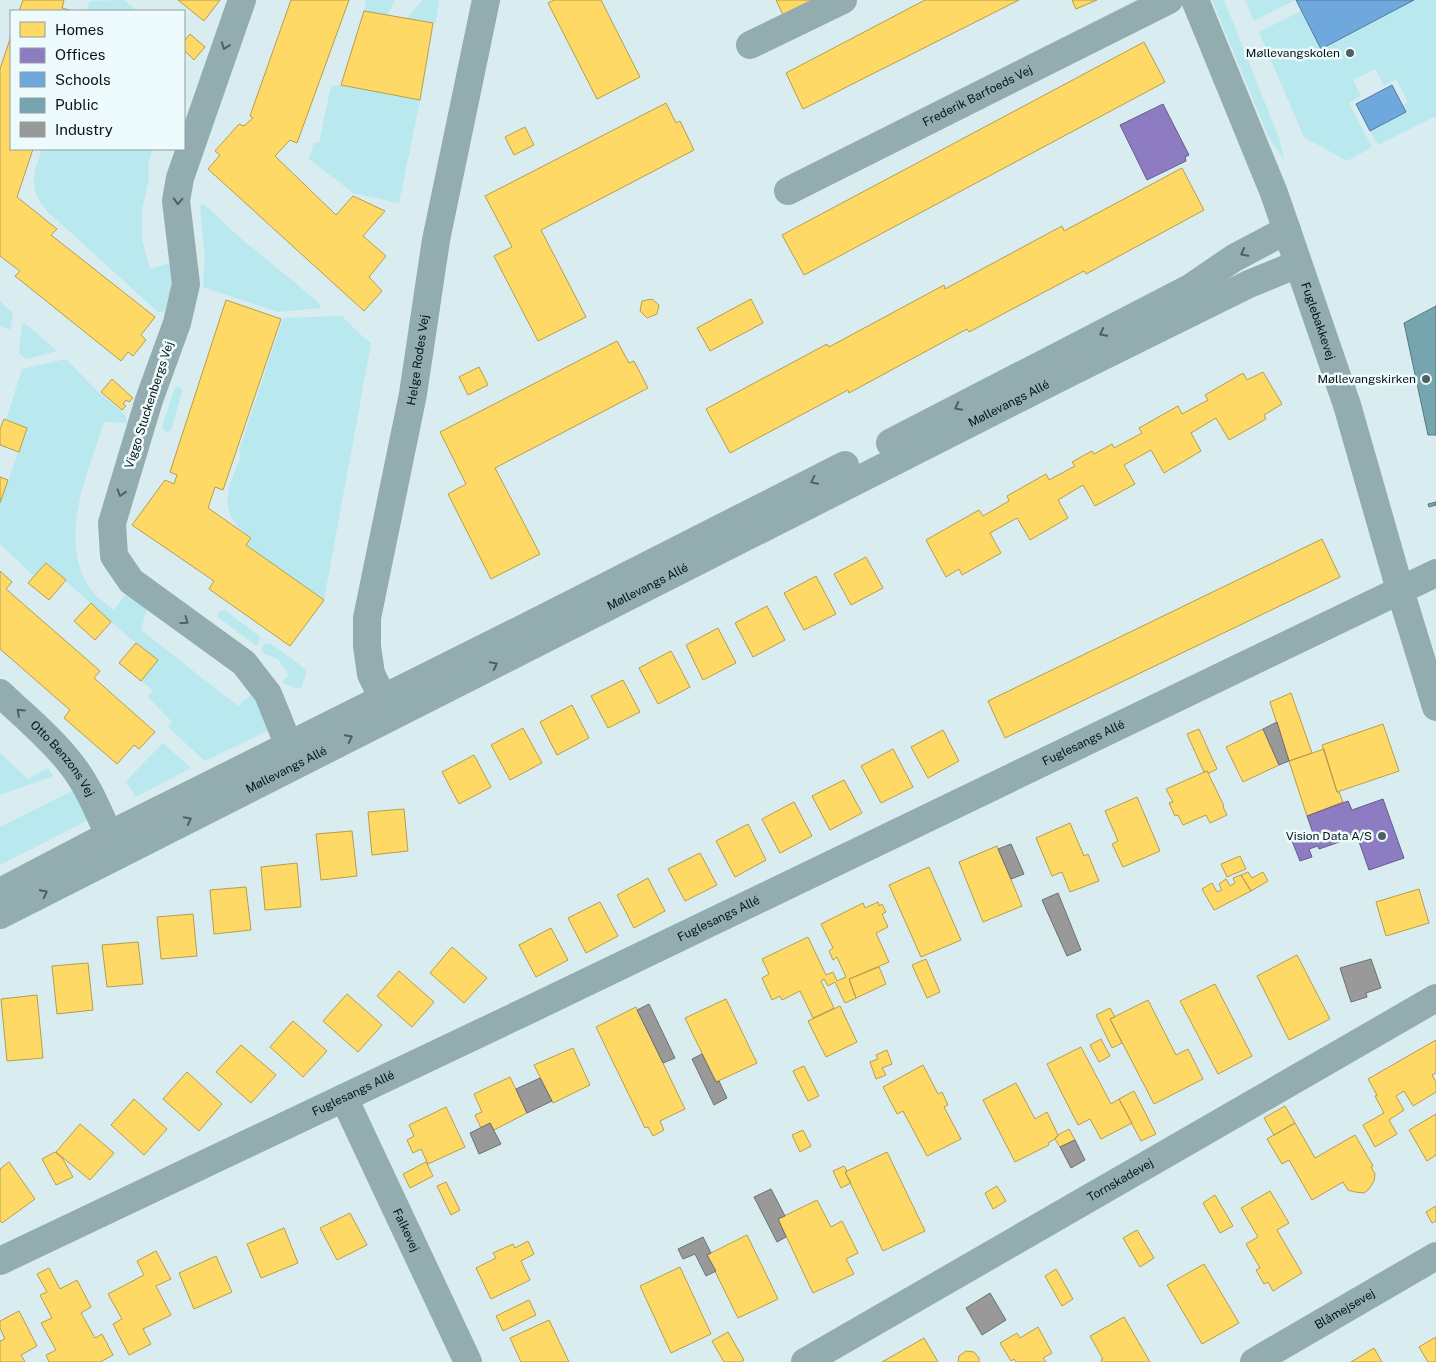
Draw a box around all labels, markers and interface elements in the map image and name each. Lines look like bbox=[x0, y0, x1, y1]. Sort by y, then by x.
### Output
legend bbox=[10, 10, 185, 150]
text: Homes bbox=[55, 21, 104, 38]
one-way arrow bbox=[221, 41, 231, 50]
text: Offices bbox=[55, 46, 105, 63]
place label: Møllevangskolen bbox=[1246, 46, 1340, 60]
marker: Møllevangskolen bbox=[1344, 47, 1356, 59]
street label: Frederik Barfoeds Vej bbox=[920, 63, 1035, 129]
text: Schools bbox=[55, 71, 111, 88]
text: Public bbox=[55, 96, 99, 113]
text: Industry bbox=[55, 121, 113, 138]
one-way arrow bbox=[172, 197, 183, 205]
one-way arrow bbox=[1241, 247, 1250, 257]
street label: Fuglebakkevej bbox=[1298, 280, 1338, 362]
street label: Helge Rodes Vej bbox=[404, 314, 432, 406]
one-way arrow bbox=[1099, 327, 1108, 337]
street label: Viggo Stuckenbergs Vej bbox=[122, 340, 176, 470]
place label: Møllevangskirken bbox=[1318, 372, 1416, 386]
marker: Møllevangskirken bbox=[1420, 373, 1432, 385]
street label: Møllevangs Allé bbox=[966, 377, 1052, 430]
one-way arrow bbox=[955, 401, 964, 411]
one-way arrow bbox=[810, 475, 819, 485]
one-way arrow bbox=[117, 488, 127, 496]
street label: Møllevangs Allé bbox=[605, 560, 691, 613]
one-way arrow bbox=[179, 615, 189, 624]
one-way arrow bbox=[489, 661, 498, 671]
one-way arrow bbox=[17, 709, 26, 718]
street label: Fuglesangs Allé bbox=[1040, 717, 1127, 769]
street label: Otto Benzons Vej bbox=[27, 718, 97, 799]
one-way arrow bbox=[344, 734, 353, 744]
street label: Møllevangs Allé bbox=[243, 743, 329, 796]
one-way arrow bbox=[183, 816, 192, 826]
place label: Vision Data A/S bbox=[1286, 829, 1372, 843]
marker: Vision Data A/S bbox=[1376, 830, 1388, 842]
one-way arrow bbox=[38, 889, 47, 899]
street label: Fuglesangs Allé bbox=[675, 893, 762, 944]
street label: Fuglesangs Allé bbox=[310, 1068, 397, 1119]
street label: Tornskadevej bbox=[1085, 1156, 1156, 1205]
street label: Falkevej bbox=[390, 1206, 422, 1254]
street label: Blåmejsevej bbox=[1312, 1286, 1377, 1332]

